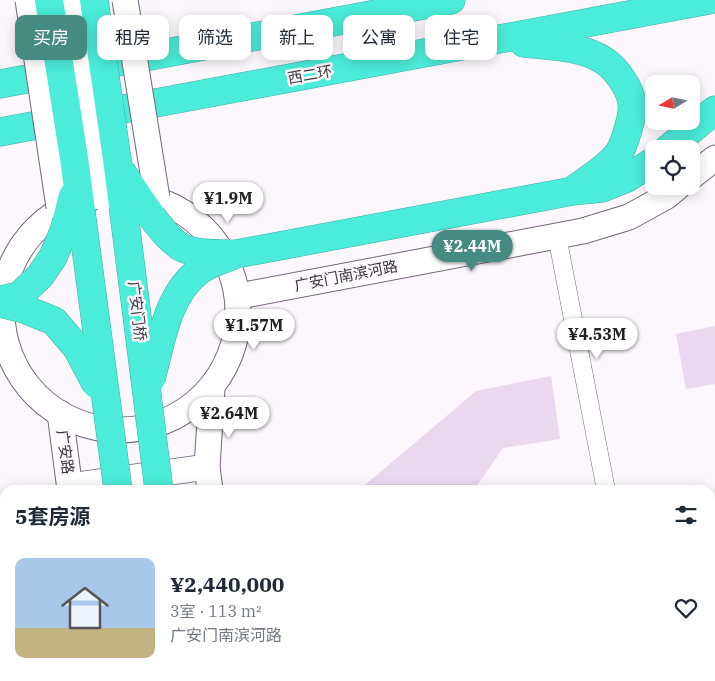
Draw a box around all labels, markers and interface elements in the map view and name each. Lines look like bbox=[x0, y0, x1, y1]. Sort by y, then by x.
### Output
chip: 买房 bbox=[15, 15, 87, 60]
chip: 租房 bbox=[97, 15, 169, 60]
chip: 筛选 bbox=[179, 15, 251, 60]
chip: 新上 bbox=[261, 15, 333, 60]
chip: 公寓 bbox=[343, 15, 415, 60]
chip: 住宅 bbox=[425, 15, 497, 60]
street label: 西二环 bbox=[286, 61, 334, 88]
north arrow bbox=[645, 75, 700, 130]
map controls bbox=[645, 75, 700, 195]
button: locate bbox=[645, 140, 700, 195]
pin: ¥1.9M bbox=[193, 182, 263, 224]
text: ¥1.9M bbox=[204, 188, 252, 208]
pin: ¥2.44M bbox=[431, 230, 513, 272]
text: ¥2.44M bbox=[443, 236, 501, 256]
street label: 广安门南滨河路 bbox=[293, 256, 399, 295]
street label: 广安门桥 bbox=[124, 280, 151, 342]
pin: ¥1.57M bbox=[213, 308, 295, 351]
text: ¥1.57M bbox=[225, 315, 283, 335]
pin: ¥4.53M bbox=[556, 318, 638, 360]
text: ¥4.53M bbox=[568, 324, 626, 344]
pin: ¥2.64M bbox=[188, 396, 270, 439]
text: ¥2.64M bbox=[200, 403, 258, 423]
street label: 广安路 bbox=[53, 428, 78, 476]
icon: filters bbox=[672, 501, 700, 529]
text: 5套房源 bbox=[15, 502, 91, 530]
text: ¥2,440,000 bbox=[170, 570, 284, 598]
icon: home bbox=[55, 578, 115, 638]
icon: heart bbox=[672, 594, 700, 622]
text: 3室 · 113 m² bbox=[170, 601, 262, 621]
text: 广安门南滨河路 bbox=[170, 625, 282, 645]

